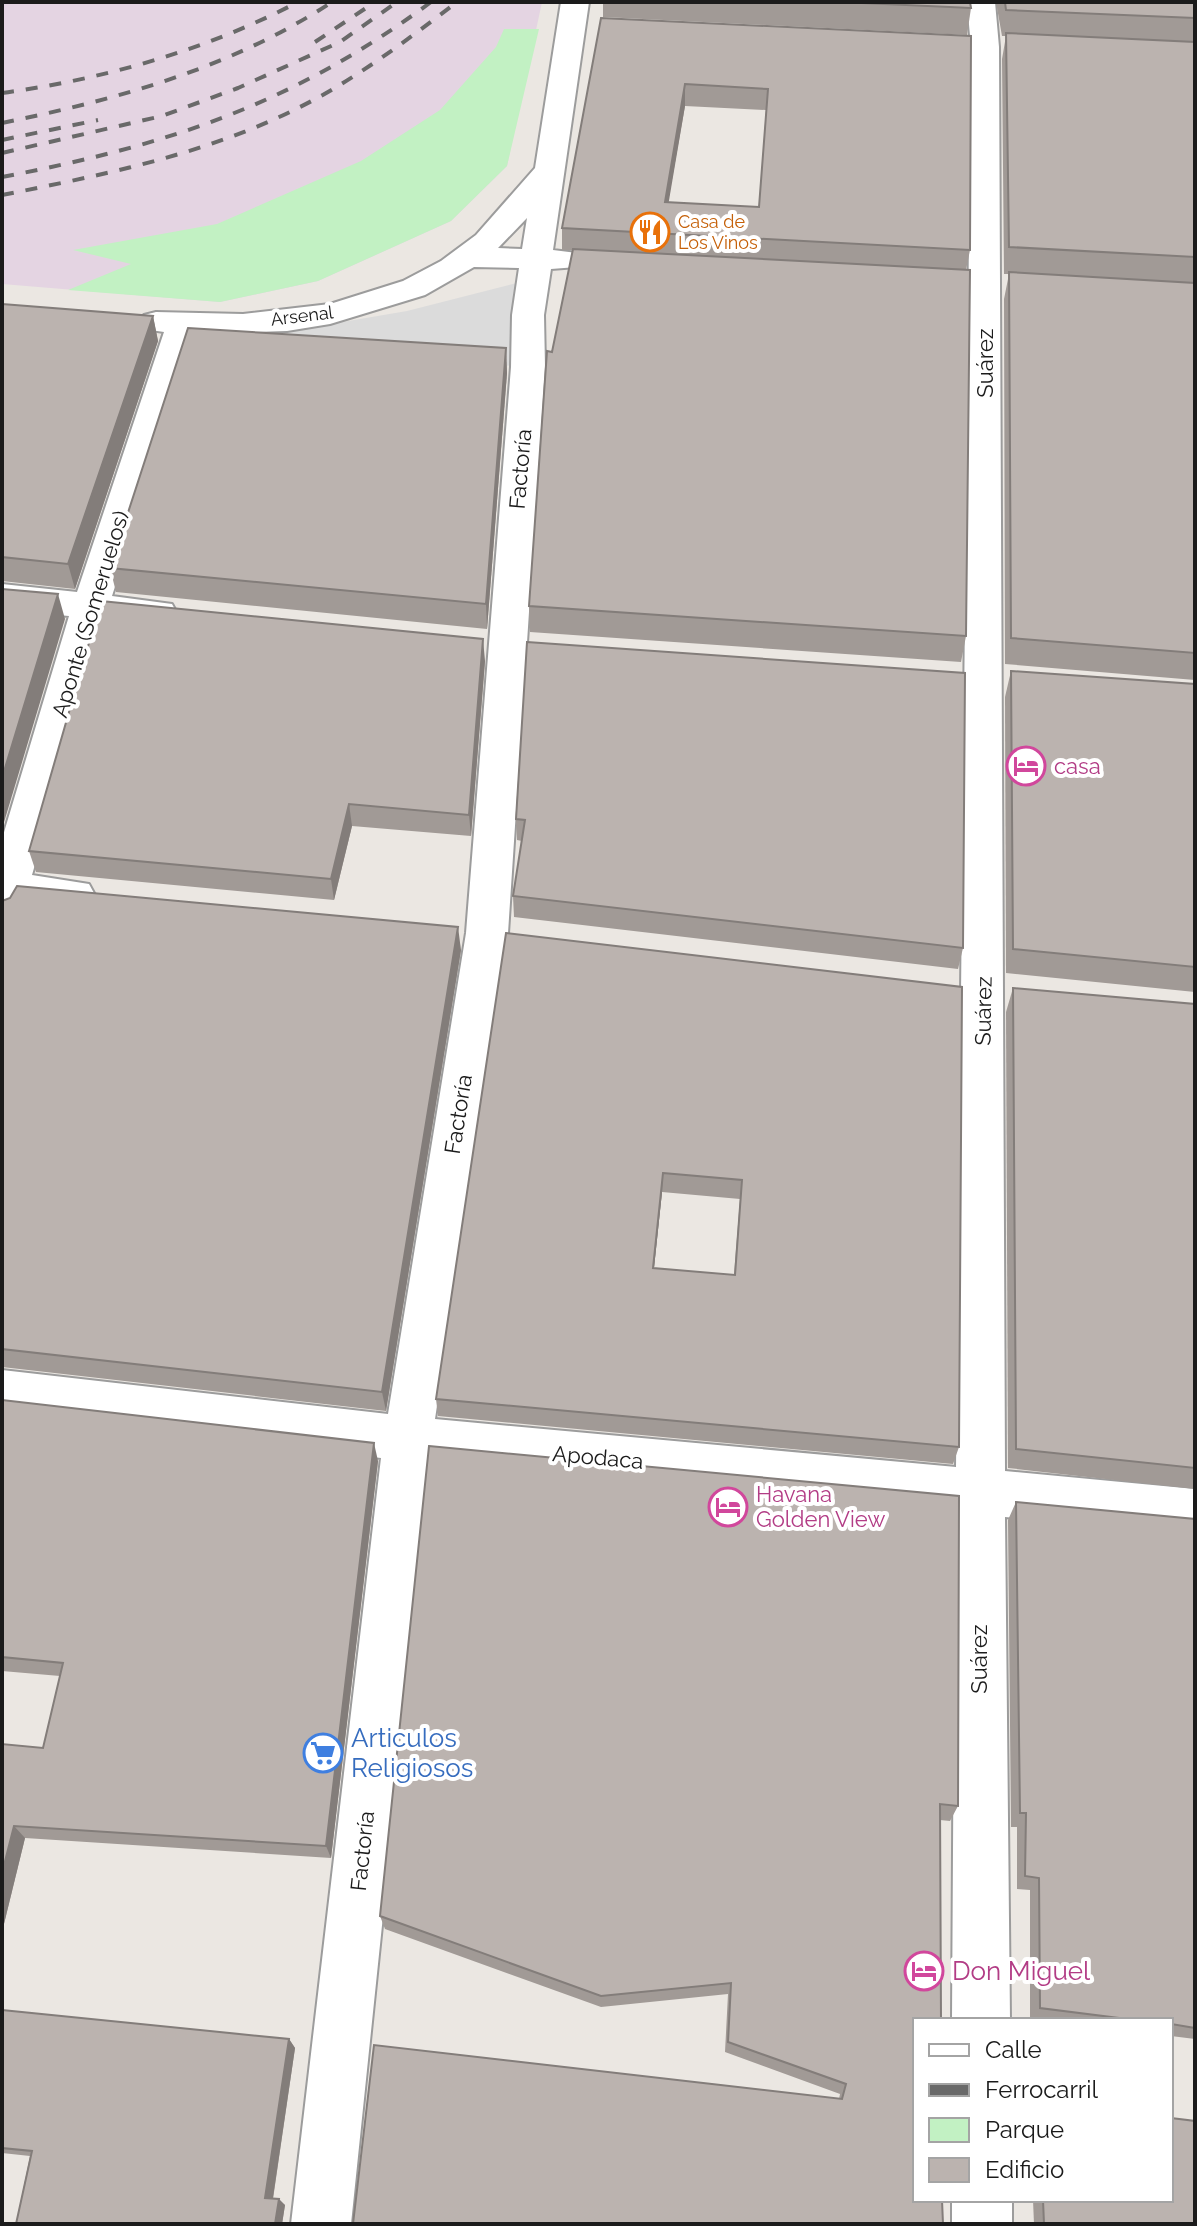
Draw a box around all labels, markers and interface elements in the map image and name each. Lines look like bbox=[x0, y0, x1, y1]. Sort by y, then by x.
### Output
restaurant icon: Casa de Los Vinos bbox=[629, 211, 671, 253]
place label: Casa de Los Vinos bbox=[678, 211, 758, 253]
street label: Arsenal bbox=[269, 301, 335, 330]
street label: Suárez bbox=[972, 328, 998, 398]
street label: Factoría bbox=[504, 428, 536, 510]
street label: Aponte (Someruelos) bbox=[46, 508, 134, 720]
hotel icon: casa bbox=[1005, 745, 1047, 787]
place label: casa bbox=[1054, 753, 1101, 779]
street label: Suárez bbox=[969, 976, 997, 1046]
street label: Factoría bbox=[439, 1072, 477, 1156]
street label: Apodaca bbox=[551, 1440, 645, 1474]
place label: Havana Golden View bbox=[756, 1481, 885, 1532]
hotel icon: Havana Golden View bbox=[707, 1486, 749, 1528]
street label: Suárez bbox=[966, 1624, 992, 1694]
place label: Articulos Religiosos bbox=[351, 1723, 473, 1783]
supermarket icon: Articulos Religiosos bbox=[302, 1732, 344, 1774]
street label: Factoría bbox=[345, 1810, 379, 1892]
hotel icon: Don Miguel bbox=[903, 1950, 945, 1992]
place label: Don Miguel bbox=[952, 1956, 1091, 1986]
legend bbox=[913, 2018, 1173, 2202]
text: Calle bbox=[985, 2035, 1042, 2064]
text: Ferrocarril bbox=[985, 2075, 1099, 2104]
text: Parque bbox=[985, 2115, 1064, 2144]
text: Edificio bbox=[985, 2155, 1064, 2184]

